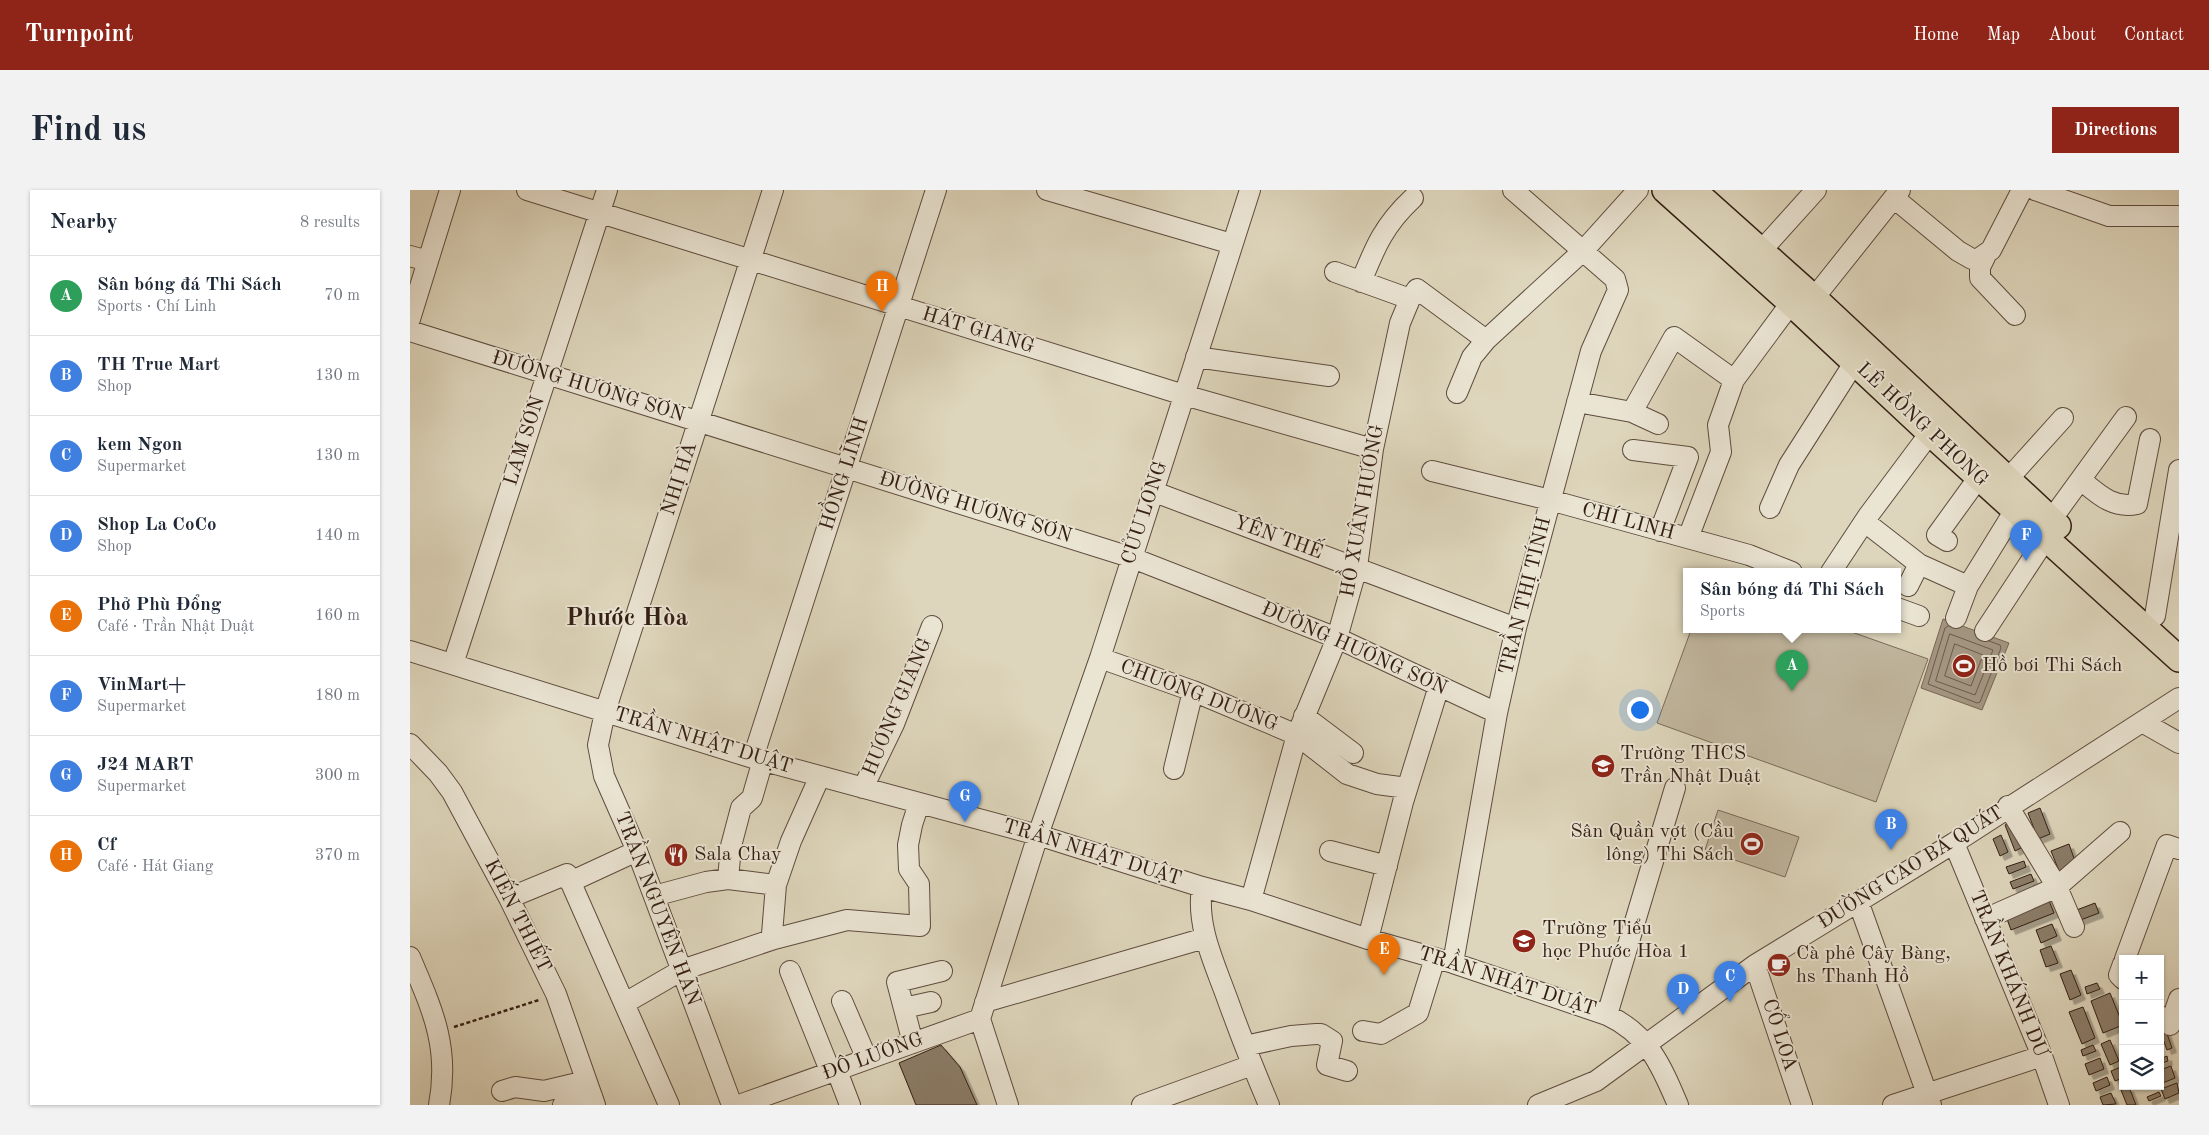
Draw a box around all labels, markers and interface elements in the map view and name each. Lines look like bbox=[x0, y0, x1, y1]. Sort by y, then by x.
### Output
text: Turnpoint bbox=[25, 23, 133, 47]
text: Home bbox=[1913, 26, 1959, 44]
text: Map bbox=[1987, 26, 2020, 44]
text: About bbox=[2048, 26, 2096, 44]
text: Contact bbox=[2124, 26, 2184, 44]
button: Directions bbox=[2052, 107, 2179, 153]
text: Find us bbox=[30, 113, 146, 148]
text: Nearby bbox=[50, 212, 118, 233]
text: 8 results bbox=[300, 215, 360, 231]
pin: H bbox=[866, 271, 898, 312]
text: Sân bóng đá Thi Sách bbox=[97, 276, 282, 295]
text: A bbox=[60, 288, 72, 304]
text: 70 m bbox=[324, 288, 360, 304]
text: Sports · Chí Linh bbox=[97, 299, 216, 315]
street label: HÁT GIANG bbox=[919, 302, 1038, 358]
street label: ĐƯỜNG HƯƠNG SƠN bbox=[489, 344, 688, 426]
street label: LÊ HỒNG PHONG bbox=[1853, 354, 1996, 491]
text: TH True Mart bbox=[97, 356, 220, 375]
text: B bbox=[60, 368, 72, 384]
text: 130 m bbox=[315, 368, 360, 384]
text: Shop bbox=[97, 379, 132, 395]
street label: LAM SƠN bbox=[500, 393, 549, 488]
street label: HỒNG LĨNH bbox=[811, 413, 873, 533]
street label: HỒ XUÂN HƯƠNG bbox=[1331, 422, 1388, 599]
text: kem Ngon bbox=[97, 436, 182, 455]
street label: NHỊ HÀ bbox=[656, 439, 701, 518]
text: C bbox=[61, 448, 71, 464]
text: 130 m bbox=[315, 448, 360, 464]
street label: CỬU LONG bbox=[1115, 458, 1171, 567]
text: Supermarket bbox=[97, 459, 186, 475]
street label: ĐƯỜNG HƯƠNG SƠN bbox=[876, 465, 1075, 547]
street label: CHÍ LINH bbox=[1579, 497, 1677, 544]
street label: YÊN THẾ bbox=[1231, 508, 1327, 563]
street label: TRẦN THỊ TÍNH bbox=[1491, 514, 1555, 677]
text: Shop La CoCo bbox=[97, 516, 217, 535]
pin: F bbox=[2010, 520, 2042, 561]
text: D bbox=[60, 528, 72, 544]
text: 140 m bbox=[315, 528, 360, 544]
text: Shop bbox=[97, 539, 132, 555]
popup bbox=[1683, 568, 1901, 633]
text: Sân bóng đá Thi Sách bbox=[1700, 581, 1884, 600]
street label: ĐƯỜNG HƯƠNG SƠN bbox=[1258, 595, 1452, 699]
text: Phở Phù Đổng bbox=[97, 596, 221, 615]
text: Sports bbox=[1700, 604, 1745, 620]
district label: Phước Hòa bbox=[566, 606, 689, 631]
text: E bbox=[60, 608, 72, 624]
text: 160 m bbox=[315, 608, 360, 624]
text: Café · Trần Nhật Duật bbox=[97, 619, 254, 635]
street label: HƯƠNG GIANG bbox=[859, 635, 936, 779]
pin: A bbox=[1776, 650, 1808, 691]
sports icon: Hồ bơi Thi Sách bbox=[1951, 653, 1977, 679]
place label: Hồ bơi Thi Sách bbox=[1982, 654, 2123, 676]
street label: CHƯƠNG DƯƠNG bbox=[1117, 656, 1281, 735]
text: VinMart+ bbox=[97, 676, 186, 695]
text: F bbox=[61, 688, 71, 704]
text: 180 m bbox=[315, 688, 360, 704]
your location bbox=[1627, 697, 1653, 723]
text: Supermarket bbox=[97, 699, 186, 715]
street label: TRẦN NHẬT DUẬT bbox=[611, 699, 796, 778]
place label: Trường THCS Trần Nhật Duật bbox=[1620, 744, 1761, 787]
school or university icon: Trường THCS Trần Nhật Duật bbox=[1590, 753, 1616, 779]
text: J24 MART bbox=[97, 756, 193, 775]
text: G bbox=[60, 768, 72, 784]
text: 300 m bbox=[315, 768, 360, 784]
text: Supermarket bbox=[97, 779, 186, 795]
pin: G bbox=[949, 781, 981, 822]
street label: ĐƯỜNG CAO BÁ QUÁT bbox=[1814, 801, 2008, 935]
street label: TRẦN NGUYÊN HÃN bbox=[611, 807, 709, 1009]
pin: B bbox=[1875, 809, 1907, 850]
street label: TRẦN NHẬT DUẬT bbox=[1000, 811, 1185, 890]
place label: Sân Quần vợt (Cầu lông) Thi Sách bbox=[1570, 820, 1734, 865]
sports icon: Sân Quần vợt (Cầu lông) Thi Sách bbox=[1739, 831, 1765, 857]
text: Cf bbox=[97, 836, 116, 855]
restaurant icon: Sala Chay bbox=[663, 842, 689, 868]
place label: Sala Chay bbox=[694, 845, 782, 865]
text: H bbox=[59, 848, 73, 864]
text: 370 m bbox=[315, 848, 360, 864]
street label: KIẾN THIẾT bbox=[480, 854, 558, 976]
text: Café · Hát Giang bbox=[97, 859, 213, 875]
street label: TRẦN KHÁNH DƯ bbox=[1965, 885, 2056, 1061]
place label: Trường Tiểu học Phước Hòa 1 bbox=[1542, 918, 1689, 962]
school or university icon: Trường Tiểu học Phước Hòa 1 bbox=[1511, 928, 1537, 954]
pin: E bbox=[1368, 934, 1400, 975]
street label: TRẦN NHẬT DUẬT bbox=[1416, 938, 1600, 1020]
place label: Cà phê Cây Bàng, hs Thanh Hồ bbox=[1796, 944, 1951, 987]
cafe icon: Cà phê Cây Bàng, hs Thanh Hồ bbox=[1766, 952, 1792, 978]
map controls bbox=[2119, 955, 2164, 1090]
button: + bbox=[2119, 955, 2164, 1000]
pin: C bbox=[1714, 961, 1746, 1002]
pin: D bbox=[1667, 974, 1699, 1015]
street label: CỔ LOA bbox=[1758, 995, 1806, 1074]
button: − bbox=[2119, 1000, 2164, 1045]
street label: ĐÔ LƯƠNG bbox=[819, 1027, 926, 1085]
button: layers bbox=[2119, 1045, 2164, 1090]

